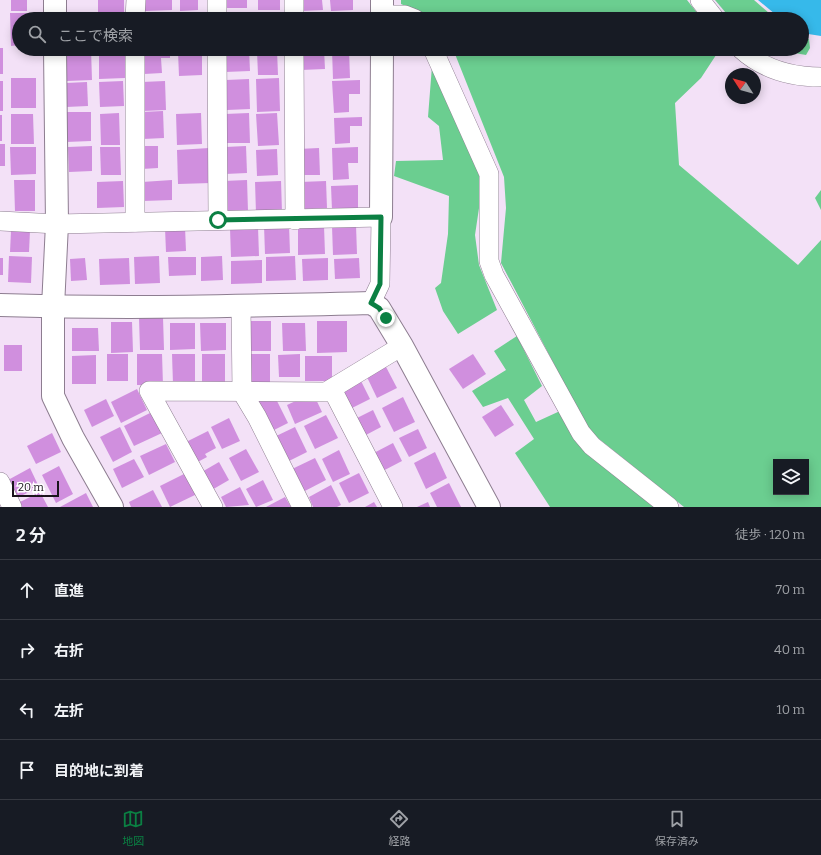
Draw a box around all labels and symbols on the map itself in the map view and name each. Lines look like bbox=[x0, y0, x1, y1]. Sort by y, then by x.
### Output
north arrow bbox=[725, 68, 761, 104]
route start bbox=[209, 211, 227, 229]
route end bbox=[377, 309, 395, 327]
scale bar bbox=[12, 479, 59, 498]

